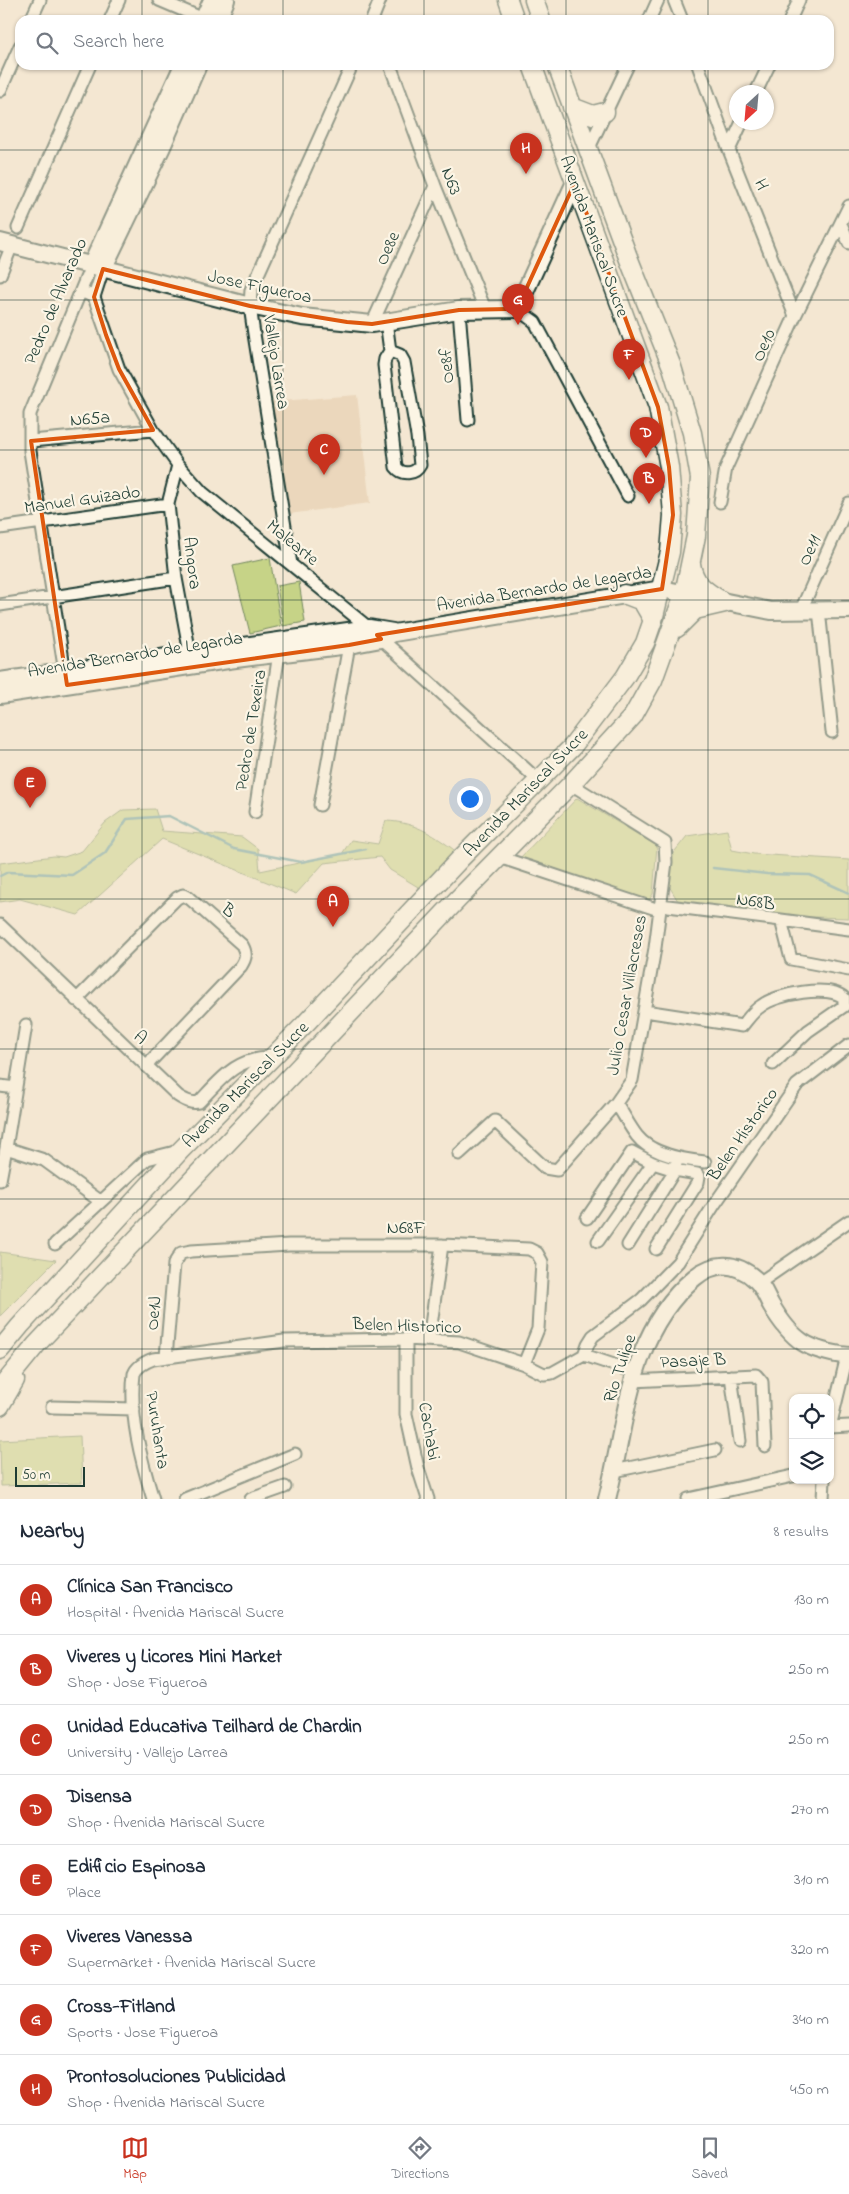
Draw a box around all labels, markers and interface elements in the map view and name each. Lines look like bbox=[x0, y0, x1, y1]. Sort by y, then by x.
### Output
search box bbox=[15, 15, 834, 70]
icon: search bbox=[33, 29, 61, 57]
text: Search here bbox=[73, 29, 164, 56]
north arrow bbox=[729, 85, 774, 130]
pin: H bbox=[510, 133, 542, 174]
street label: Avenida Mariscal Sucre bbox=[552, 152, 635, 322]
street label: N63 bbox=[433, 164, 467, 199]
street label: H bbox=[746, 175, 774, 194]
street label: Oe8e bbox=[370, 227, 408, 270]
street label: Pedro de Alvarado bbox=[18, 234, 95, 369]
street label: Jose Figueroa bbox=[205, 264, 314, 313]
pin: G bbox=[502, 284, 534, 325]
street label: Vallejo Larrea bbox=[255, 312, 295, 411]
street label: Oe10 bbox=[746, 325, 784, 366]
pin: F bbox=[613, 339, 645, 380]
street label: Oe8f bbox=[433, 347, 462, 384]
street label: N65a bbox=[69, 405, 111, 435]
pin: D bbox=[630, 417, 662, 458]
pin: C bbox=[308, 434, 340, 475]
pin: B bbox=[633, 463, 665, 504]
street label: Manuel Guizado bbox=[23, 480, 142, 522]
street label: Malearte bbox=[260, 514, 324, 573]
street label: Oe11 bbox=[793, 531, 829, 570]
street label: Angora bbox=[174, 535, 207, 591]
street label: Avenida Bernardo de Legarda bbox=[435, 560, 654, 621]
street label: Avenida Bernardo de Legarda bbox=[26, 626, 245, 687]
street label: Pedro de Texeira bbox=[230, 668, 274, 793]
street label: Avenida Mariscal Sucre bbox=[458, 722, 596, 864]
pin: E bbox=[14, 767, 46, 808]
your location bbox=[457, 786, 483, 812]
pin: A bbox=[317, 886, 349, 927]
street label: N68B bbox=[734, 887, 777, 919]
street label: B bbox=[214, 897, 241, 925]
street label: Julio Cesar Villacreses bbox=[601, 913, 655, 1078]
street label: Avenida Mariscal Sucre bbox=[177, 1015, 317, 1155]
street label: A bbox=[127, 1025, 153, 1052]
street label: Belen Historico bbox=[701, 1083, 786, 1188]
street label: N68F bbox=[387, 1216, 426, 1242]
street label: Oe1J bbox=[141, 1295, 169, 1331]
street label: Belen Historico bbox=[351, 1312, 462, 1342]
street label: Rio Tulipe bbox=[598, 1330, 644, 1406]
street label: Pasaje B bbox=[659, 1347, 727, 1377]
street label: Puruhanta bbox=[137, 1390, 175, 1471]
map controls bbox=[789, 1394, 834, 1484]
button: locate bbox=[789, 1394, 834, 1439]
street label: Cachabi bbox=[410, 1400, 446, 1462]
button: layers bbox=[789, 1439, 834, 1484]
scale bar bbox=[15, 1464, 85, 1487]
text: 50 m bbox=[22, 1465, 50, 1486]
text: Nearby bbox=[20, 1517, 84, 1547]
text: 8 results bbox=[773, 1520, 829, 1544]
text: Clínica San Francisco bbox=[67, 1574, 233, 1601]
text: A bbox=[31, 1588, 41, 1612]
text: 130 m bbox=[794, 1588, 829, 1612]
text: Hospital · Avenida Mariscal Sucre bbox=[67, 1601, 284, 1625]
text: Viveres y Licores Mini Market bbox=[67, 1644, 282, 1671]
text: B bbox=[31, 1658, 41, 1682]
text: 250 m bbox=[789, 1658, 829, 1682]
text: Shop · Jose Figueroa bbox=[67, 1671, 207, 1695]
text: Unidad Educativa Teilhard de Chardin bbox=[67, 1714, 362, 1741]
text: C bbox=[32, 1728, 40, 1752]
text: 250 m bbox=[789, 1728, 829, 1752]
text: University · Vallejo Larrea bbox=[67, 1741, 228, 1765]
text: Disensa bbox=[67, 1784, 132, 1811]
text: D bbox=[30, 1798, 42, 1822]
text: 270 m bbox=[791, 1798, 829, 1822]
text: Shop · Avenida Mariscal Sucre bbox=[67, 1811, 265, 1835]
text: Edificio Espinosa bbox=[67, 1854, 205, 1881]
text: E bbox=[31, 1868, 41, 1892]
text: 310 m bbox=[794, 1868, 829, 1892]
text: Place bbox=[67, 1881, 101, 1905]
text: Viveres Vanessa bbox=[67, 1924, 192, 1951]
text: F bbox=[31, 1938, 41, 1962]
text: 320 m bbox=[791, 1938, 829, 1962]
text: Supermarket · Avenida Mariscal Sucre bbox=[67, 1951, 316, 1975]
text: Cross-Fitland bbox=[67, 1994, 175, 2021]
text: G bbox=[31, 2008, 41, 2032]
text: 340 m bbox=[792, 2008, 829, 2032]
text: Sports · Jose Figueroa bbox=[67, 2021, 218, 2045]
text: Prontosoluciones Publicidad bbox=[67, 2064, 286, 2091]
text: H bbox=[31, 2078, 41, 2102]
text: 450 m bbox=[790, 2078, 829, 2102]
text: Shop · Avenida Mariscal Sucre bbox=[67, 2091, 265, 2115]
tab: Map bbox=[121, 2134, 149, 2185]
tab: Directions bbox=[391, 2134, 449, 2185]
tab: Saved bbox=[691, 2134, 728, 2185]

